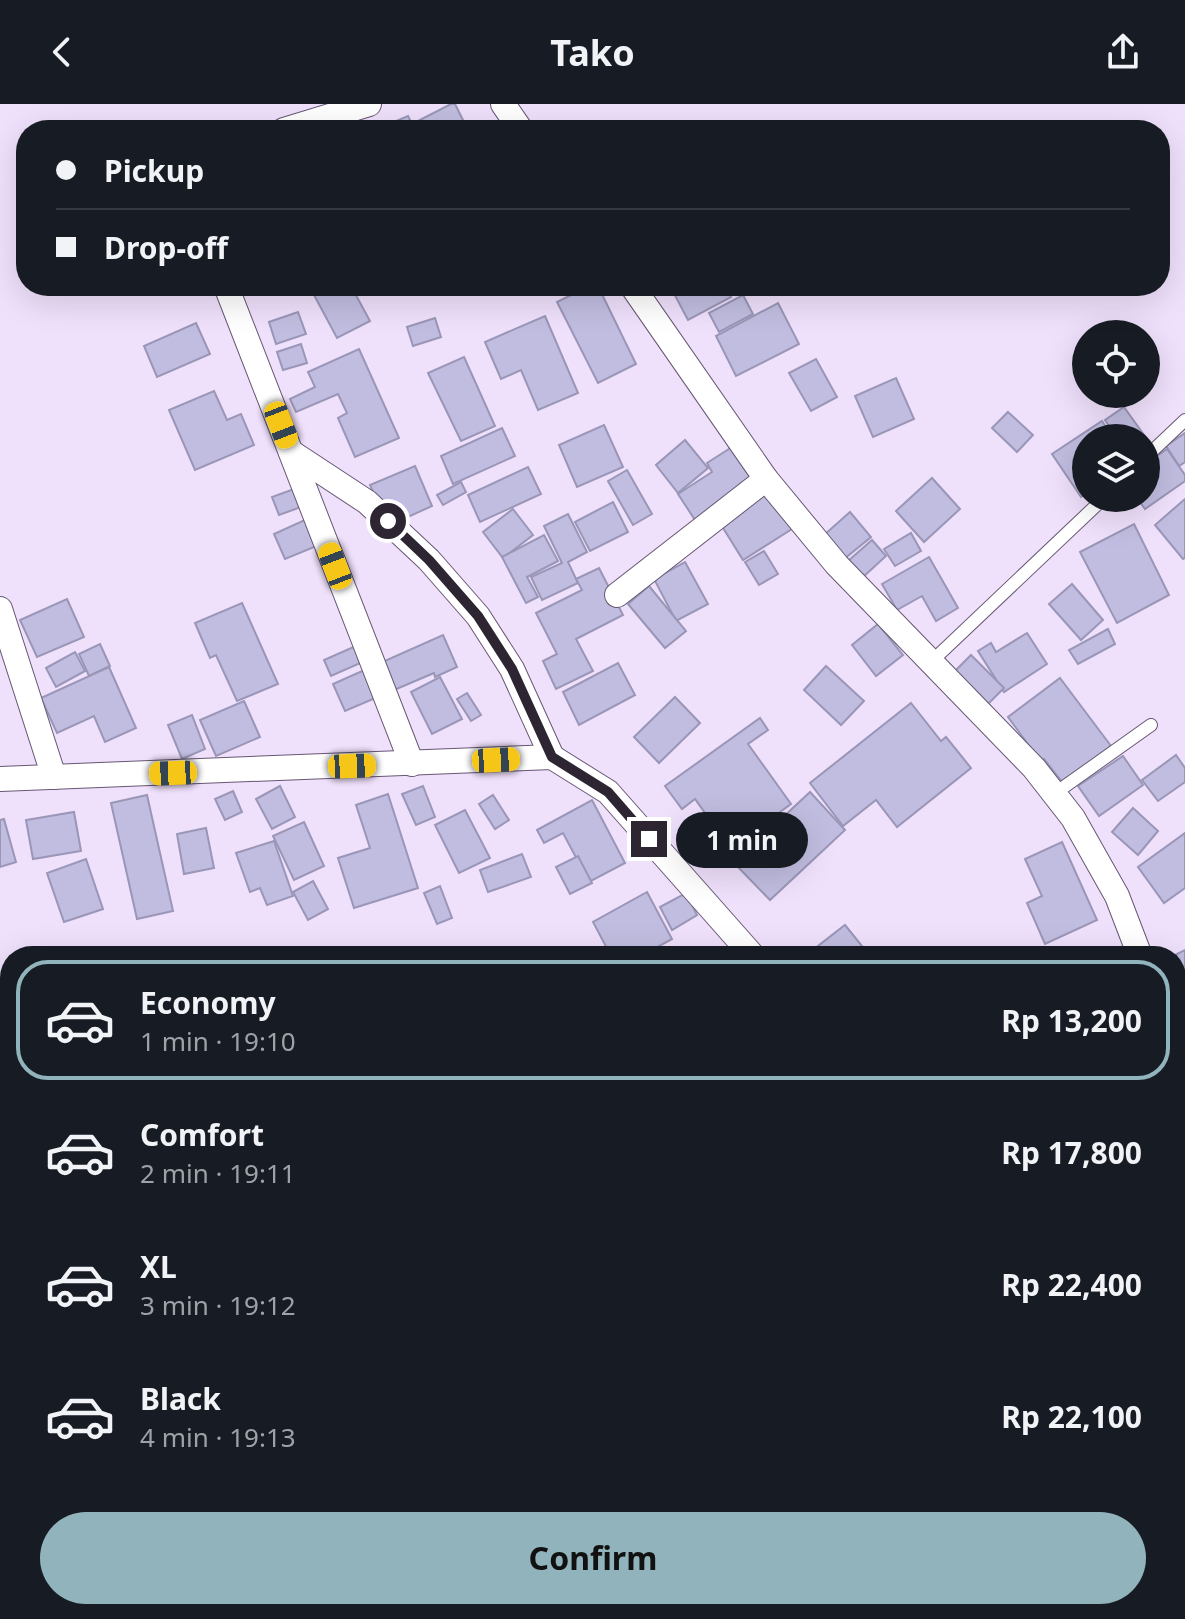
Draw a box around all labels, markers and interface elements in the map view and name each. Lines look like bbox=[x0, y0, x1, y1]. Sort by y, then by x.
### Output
text: Tako bbox=[550, 28, 635, 77]
icon: back bbox=[40, 30, 84, 74]
icon: share bbox=[1101, 30, 1145, 74]
text: Pickup bbox=[104, 150, 204, 191]
text: Drop-off bbox=[104, 227, 228, 268]
map controls bbox=[1072, 320, 1160, 512]
button: locate bbox=[1072, 320, 1160, 408]
car bbox=[261, 398, 301, 452]
button: layers bbox=[1072, 424, 1160, 512]
route start bbox=[370, 503, 406, 539]
car bbox=[315, 539, 355, 593]
car bbox=[471, 747, 521, 773]
car bbox=[328, 753, 376, 779]
car bbox=[149, 760, 197, 786]
callout: 1 min bbox=[677, 811, 809, 867]
route end bbox=[631, 821, 667, 857]
text: 1 min bbox=[706, 822, 778, 858]
text: Economy bbox=[140, 982, 276, 1023]
icon: car bbox=[44, 984, 116, 1056]
text: Rp 13,200 bbox=[1001, 1000, 1142, 1041]
text: 1 min · 19:10 bbox=[140, 1023, 296, 1059]
text: Comfort bbox=[140, 1114, 264, 1155]
icon: car bbox=[44, 1116, 116, 1188]
text: Rp 17,800 bbox=[1001, 1132, 1142, 1173]
text: 2 min · 19:11 bbox=[140, 1155, 296, 1191]
text: XL bbox=[140, 1246, 177, 1287]
icon: car bbox=[44, 1248, 116, 1320]
text: Rp 22,400 bbox=[1001, 1264, 1142, 1305]
text: 3 min · 19:12 bbox=[140, 1287, 296, 1323]
text: Black bbox=[140, 1378, 221, 1419]
icon: car bbox=[44, 1380, 116, 1452]
text: Rp 22,100 bbox=[1001, 1396, 1142, 1437]
text: 4 min · 19:13 bbox=[140, 1419, 296, 1455]
button: Confirm bbox=[40, 1512, 1146, 1604]

